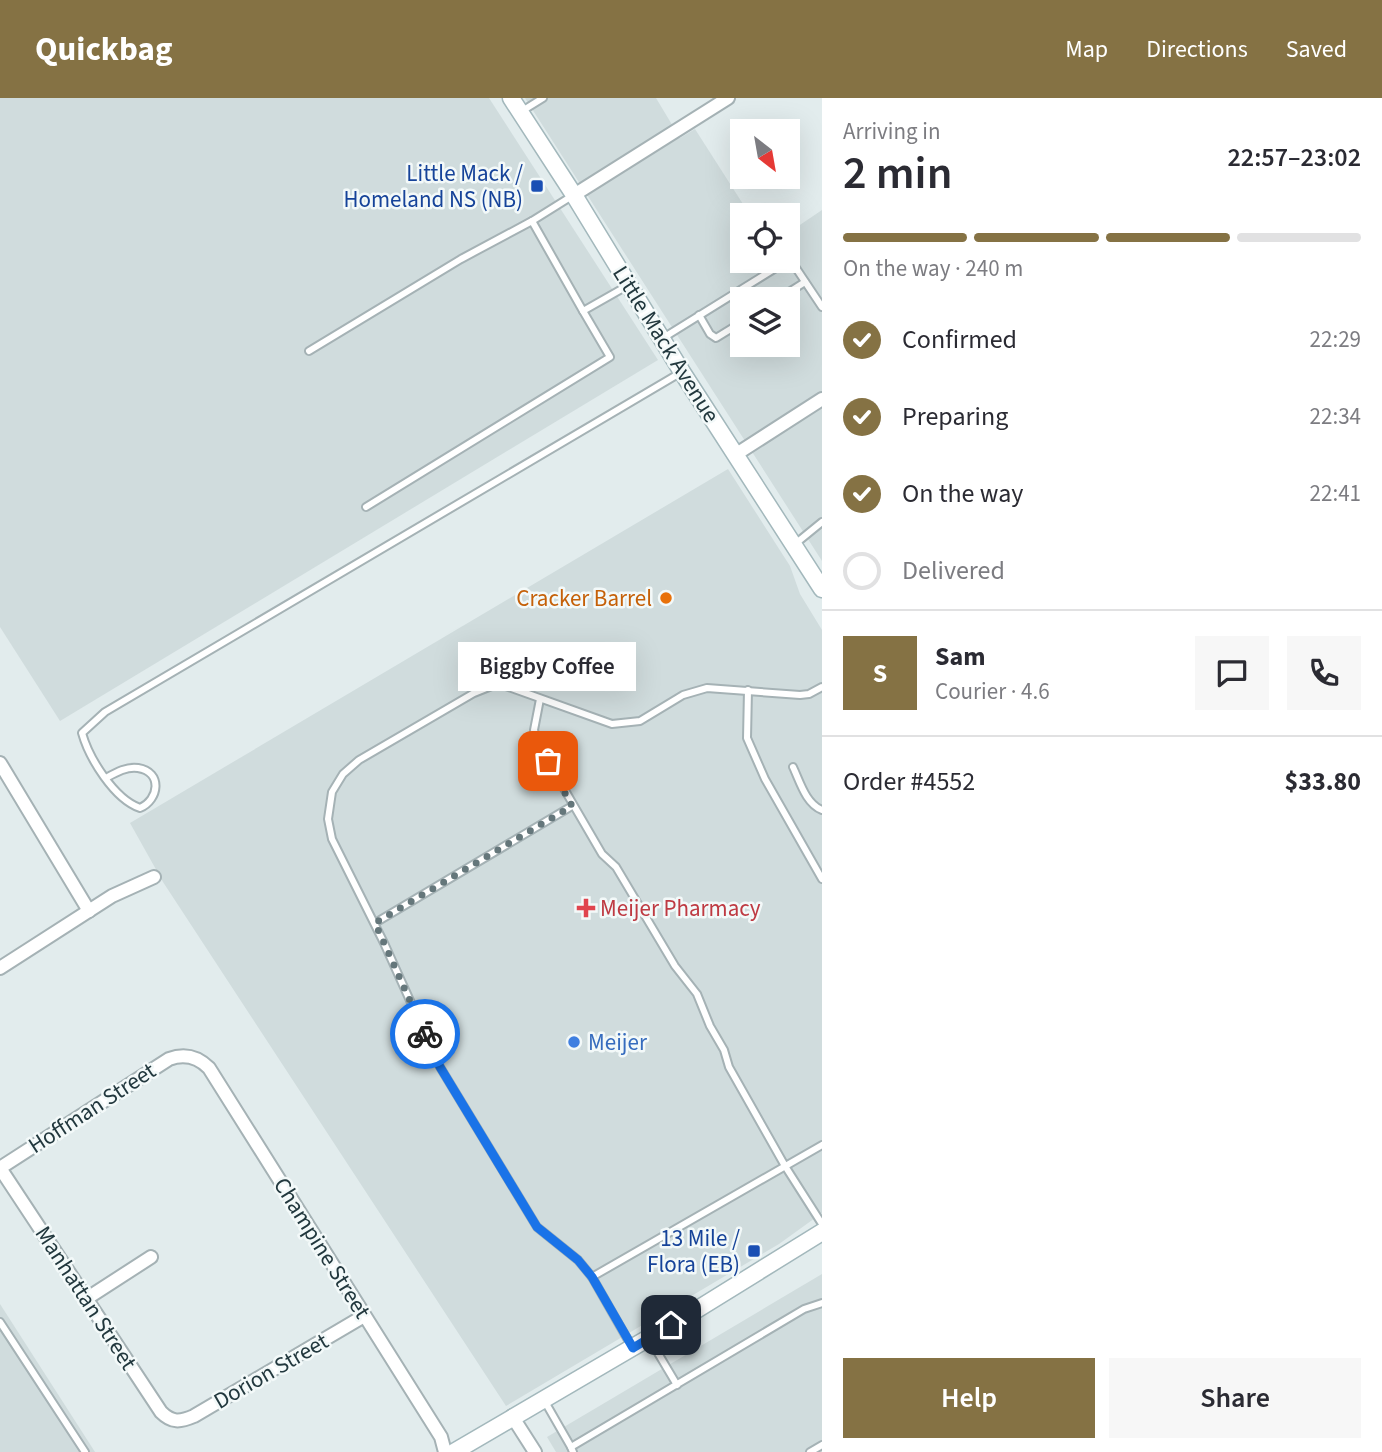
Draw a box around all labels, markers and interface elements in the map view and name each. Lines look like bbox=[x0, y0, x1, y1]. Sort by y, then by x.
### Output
text: Quickbag bbox=[35, 26, 173, 73]
text: Map bbox=[1065, 32, 1108, 67]
text: Directions bbox=[1146, 32, 1248, 67]
text: Saved bbox=[1286, 32, 1347, 67]
text: Arriving in bbox=[843, 115, 941, 148]
north arrow bbox=[730, 119, 800, 189]
map controls bbox=[730, 119, 800, 357]
text: 22:57–23:02 bbox=[1228, 139, 1361, 176]
text: 2 min bbox=[843, 141, 952, 206]
place label: Little Mack / Homeland NS (NB) bbox=[344, 157, 523, 216]
marker: Little Mack / Homeland NS (NB) bbox=[529, 178, 545, 194]
button: locate bbox=[730, 203, 800, 273]
text: On the way · 240 m bbox=[843, 252, 1023, 285]
street label: Little Mack Avenue bbox=[604, 259, 728, 429]
button: layers bbox=[730, 287, 800, 357]
icon: check bbox=[843, 321, 881, 359]
text: Confirmed bbox=[902, 321, 1017, 358]
text: 22:29 bbox=[1310, 323, 1361, 356]
icon: check bbox=[843, 398, 881, 436]
text: Preparing bbox=[902, 398, 1008, 435]
text: 22:34 bbox=[1310, 400, 1361, 433]
icon: check bbox=[843, 475, 881, 513]
text: On the way bbox=[902, 475, 1023, 512]
text: 22:41 bbox=[1310, 477, 1361, 510]
text: Delivered bbox=[902, 552, 1005, 589]
place label: Cracker Barrel bbox=[516, 582, 652, 615]
marker: Cracker Barrel bbox=[658, 590, 674, 606]
button: chat bbox=[1195, 636, 1269, 710]
button: phone bbox=[1287, 636, 1361, 710]
text: Sam bbox=[935, 638, 985, 675]
callout: Biggby Coffee bbox=[459, 642, 637, 691]
text: Biggby Coffee bbox=[479, 650, 615, 683]
text: S bbox=[873, 655, 887, 692]
text: Courier · 4.6 bbox=[935, 675, 1050, 708]
pin bbox=[518, 731, 578, 791]
icon: bag bbox=[529, 742, 567, 780]
text: Order #4552 bbox=[843, 763, 975, 800]
text: $33.80 bbox=[1285, 763, 1361, 800]
place label: Meijer Pharmacy bbox=[600, 892, 761, 925]
marker: Meijer Pharmacy bbox=[578, 900, 594, 916]
courier bbox=[390, 999, 460, 1069]
icon: bike bbox=[406, 1015, 444, 1053]
place label: Meijer bbox=[588, 1026, 648, 1059]
marker: Meijer bbox=[566, 1034, 582, 1050]
street label: Hoffman Street bbox=[22, 1054, 162, 1162]
street label: Champine Street bbox=[265, 1171, 379, 1325]
street label: Manhattan Street bbox=[27, 1220, 145, 1377]
place label: 13 Mile / Flora (EB) bbox=[647, 1222, 740, 1281]
marker: 13 Mile / Flora (EB) bbox=[746, 1243, 762, 1259]
pin bbox=[641, 1295, 701, 1355]
icon: home bbox=[652, 1306, 690, 1344]
street label: Dorion Street bbox=[208, 1325, 335, 1417]
button: Help bbox=[843, 1358, 1095, 1438]
button: Share bbox=[1109, 1358, 1361, 1438]

